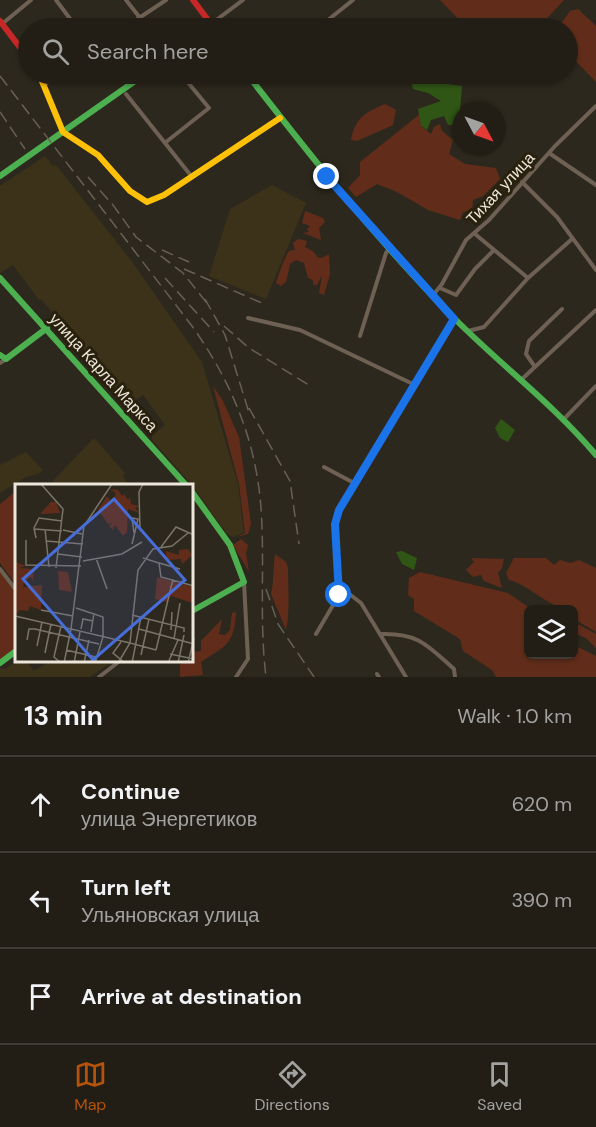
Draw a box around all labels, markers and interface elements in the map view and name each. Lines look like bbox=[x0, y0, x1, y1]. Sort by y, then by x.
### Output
search box bbox=[18, 18, 578, 84]
icon: search bbox=[39, 35, 72, 68]
text: Search here bbox=[87, 37, 208, 66]
north arrow bbox=[452, 102, 506, 156]
street label: Тихая улица bbox=[461, 148, 539, 229]
route end bbox=[313, 163, 339, 189]
street label: улица Карла Маркса bbox=[45, 309, 163, 436]
inset map bbox=[15, 484, 194, 662]
route start bbox=[325, 581, 351, 607]
map controls bbox=[524, 605, 578, 659]
button: layers bbox=[524, 605, 578, 659]
text: 13 min bbox=[24, 699, 103, 733]
text: Walk · 1.0 km bbox=[457, 703, 572, 729]
text: Continue bbox=[81, 777, 180, 806]
icon: ahead bbox=[24, 788, 57, 821]
text: 620 m bbox=[512, 791, 572, 817]
text: улица Энергетиков bbox=[81, 806, 257, 832]
text: Turn left bbox=[81, 873, 171, 902]
icon: left bbox=[24, 884, 57, 917]
text: 390 m bbox=[511, 887, 572, 913]
text: Ульяновская улица bbox=[81, 902, 259, 928]
icon: arrive bbox=[24, 980, 57, 1013]
text: Arrive at destination bbox=[81, 982, 302, 1011]
tab: Map bbox=[74, 1058, 107, 1115]
tab: Directions bbox=[254, 1058, 330, 1115]
tab: Saved bbox=[477, 1058, 522, 1115]

